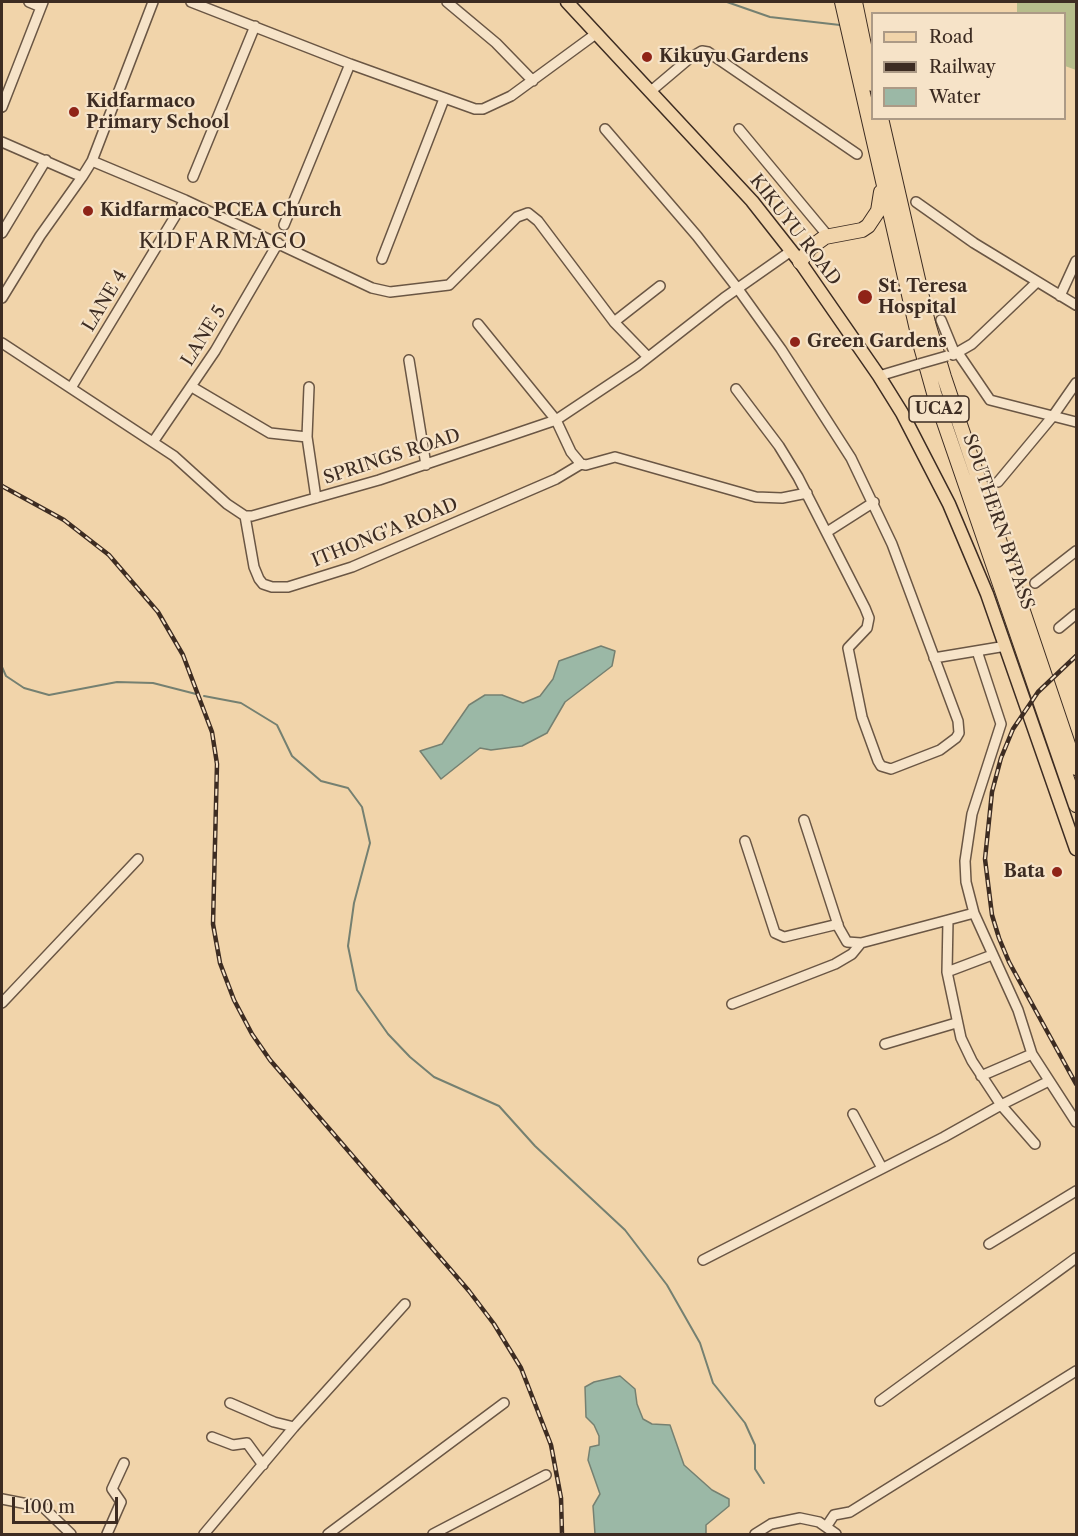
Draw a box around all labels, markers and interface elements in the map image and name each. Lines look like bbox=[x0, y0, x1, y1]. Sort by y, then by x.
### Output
legend bbox=[871, 12, 1066, 120]
text: Road bbox=[929, 26, 974, 48]
place label: Kikuyu Gardens bbox=[659, 46, 809, 68]
marker: Kikuyu Gardens bbox=[640, 50, 654, 64]
text: Railway bbox=[929, 56, 996, 78]
text: Water bbox=[929, 86, 981, 108]
place label: Kidfarmaco Primary School bbox=[86, 91, 229, 134]
marker: Kidfarmaco Primary School bbox=[67, 105, 81, 119]
street label: KIKUYU ROAD bbox=[745, 170, 845, 290]
place label: Kidfarmaco PCEA Church bbox=[100, 200, 342, 222]
marker: Kidfarmaco PCEA Church bbox=[81, 204, 95, 218]
district label: KIDFARMACO bbox=[138, 229, 308, 255]
street label: LANE 4 bbox=[78, 266, 132, 336]
place label: St. Teresa Hospital bbox=[878, 276, 967, 318]
marker: St. Teresa Hospital bbox=[856, 288, 874, 306]
street label: LANE 5 bbox=[177, 302, 231, 370]
place label: Green Gardens bbox=[807, 331, 947, 353]
marker: Green Gardens bbox=[788, 335, 802, 349]
road number: UCA2 bbox=[909, 396, 969, 422]
street label: SPRINGS ROAD bbox=[321, 425, 463, 489]
street label: SOUTHERN BYPASS bbox=[958, 431, 1038, 613]
street label: ITHONG'A ROAD bbox=[309, 494, 461, 572]
place label: Bata bbox=[1004, 861, 1045, 883]
marker: Bata bbox=[1050, 865, 1064, 879]
scale bar bbox=[15, 1485, 122, 1523]
text: 100 m bbox=[23, 1496, 75, 1518]

